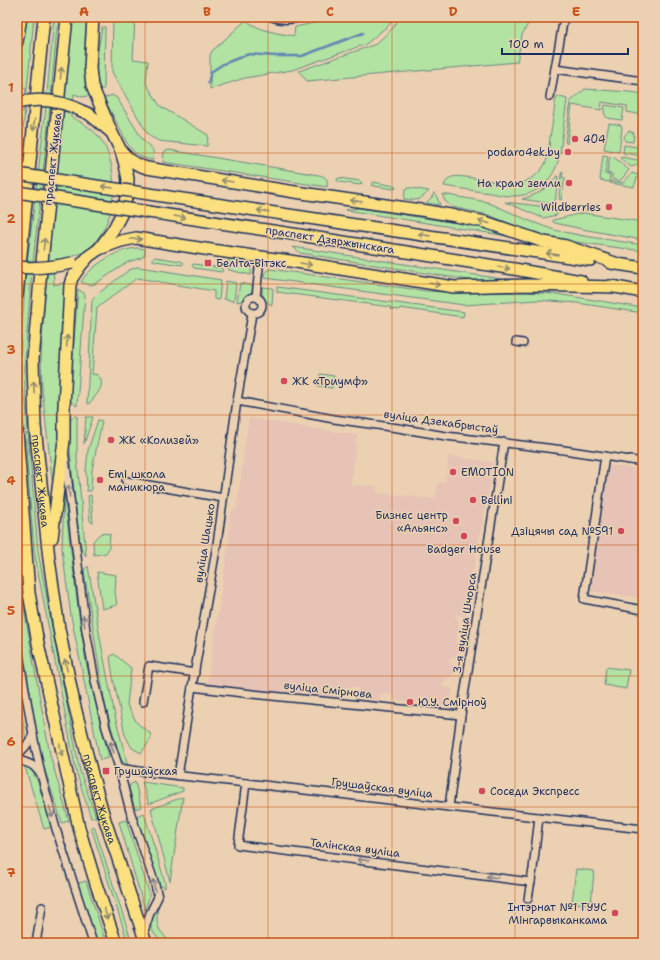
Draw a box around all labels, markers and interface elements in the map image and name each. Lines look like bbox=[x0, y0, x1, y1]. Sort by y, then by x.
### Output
text: A bbox=[79, 3, 89, 20]
text: B bbox=[203, 3, 211, 20]
text: C bbox=[326, 3, 334, 20]
text: D bbox=[448, 3, 458, 20]
text: E bbox=[572, 3, 581, 20]
scale bar bbox=[502, 30, 628, 56]
text: 100 m bbox=[508, 36, 544, 52]
one-way arrow bbox=[58, 67, 65, 80]
text: 1 bbox=[8, 79, 14, 96]
street label: праспект Жукава bbox=[41, 112, 65, 206]
one-way arrow bbox=[30, 119, 37, 132]
place label: 404 bbox=[583, 132, 606, 147]
marker: 404 bbox=[570, 134, 580, 144]
place label: podaro4ek.by bbox=[487, 145, 560, 160]
marker: podaro4ek.by bbox=[563, 147, 573, 157]
place label: На краю земли bbox=[477, 176, 561, 191]
one-way arrow bbox=[221, 177, 234, 185]
marker: На краю земли bbox=[564, 178, 574, 188]
one-way arrow bbox=[101, 183, 114, 191]
one-way arrow bbox=[349, 197, 362, 205]
place label: Wildberries bbox=[541, 200, 601, 215]
marker: Wildberries bbox=[604, 202, 614, 212]
one-way arrow bbox=[257, 207, 270, 215]
text: 2 bbox=[6, 210, 16, 227]
one-way arrow bbox=[173, 213, 186, 221]
one-way arrow bbox=[477, 218, 490, 225]
street label: праспект Дзяржынскага bbox=[265, 222, 396, 258]
one-way arrow bbox=[417, 231, 430, 239]
one-way arrow bbox=[129, 235, 142, 243]
one-way arrow bbox=[40, 238, 48, 251]
one-way arrow bbox=[546, 250, 559, 258]
place label: Беліта-Вітэкс bbox=[216, 256, 287, 271]
marker: Беліта-Вітэкс bbox=[203, 258, 213, 268]
one-way arrow bbox=[299, 260, 312, 268]
one-way arrow bbox=[497, 264, 510, 272]
one-way arrow bbox=[427, 280, 440, 288]
one-way arrow bbox=[64, 335, 71, 348]
text: 3 bbox=[6, 341, 16, 358]
place label: ЖК «Триумф» bbox=[292, 374, 368, 389]
marker: ЖК «Триумф» bbox=[279, 376, 289, 386]
one-way arrow bbox=[30, 381, 38, 394]
street label: вуліца Дзекабрыстаў bbox=[383, 407, 499, 437]
place label: ЖК «Колизей» bbox=[119, 433, 199, 448]
street label: праспект Жукава bbox=[28, 434, 53, 528]
marker: ЖК «Колизей» bbox=[106, 435, 116, 445]
place label: EMOTION bbox=[461, 465, 514, 480]
place label: Emi школа маникюра bbox=[108, 467, 166, 495]
marker: EMOTION bbox=[448, 467, 458, 477]
text: 4 bbox=[6, 472, 16, 489]
marker: Emi школа маникюра bbox=[95, 475, 105, 485]
one-way arrow bbox=[66, 485, 73, 498]
place label: Bellini bbox=[481, 493, 513, 508]
marker: Bellini bbox=[468, 495, 478, 505]
street label: вуліца Шацько bbox=[191, 502, 219, 584]
place label: Бизнес центр «Альянс» bbox=[375, 508, 448, 536]
marker: Бизнес центр «Альянс» bbox=[451, 516, 461, 526]
place label: Дзіцячы сад №591 bbox=[511, 524, 613, 539]
marker: Дзіцячы сад №591 bbox=[616, 526, 626, 536]
marker: Badger House bbox=[459, 531, 469, 541]
place label: Badger House bbox=[427, 542, 501, 557]
street label: 3-я вуліца Шчорса bbox=[450, 571, 480, 675]
text: 5 bbox=[7, 602, 15, 619]
one-way arrow bbox=[80, 614, 88, 627]
one-way arrow bbox=[62, 659, 70, 672]
street label: вуліца Смірнова bbox=[283, 678, 373, 702]
place label: Ю.У. Смірноў bbox=[418, 695, 487, 710]
marker: Ю.У. Смірноў bbox=[405, 697, 415, 707]
text: 6 bbox=[6, 733, 16, 750]
one-way arrow bbox=[108, 741, 115, 754]
one-way arrow bbox=[58, 744, 66, 757]
street label: праспект Жукава bbox=[80, 752, 120, 846]
place label: Грушаўская bbox=[114, 764, 177, 779]
marker: Грушаўская bbox=[101, 766, 111, 776]
street label: Грушаўская вуліца bbox=[330, 774, 434, 802]
place label: Соседи Экспресс bbox=[490, 784, 580, 799]
marker: Соседи Экспресс bbox=[477, 786, 487, 796]
one-way arrow bbox=[48, 805, 55, 818]
street label: Талінская вуліца bbox=[309, 835, 401, 861]
one-way arrow bbox=[357, 857, 370, 864]
text: 7 bbox=[6, 864, 16, 881]
one-way arrow bbox=[486, 873, 499, 881]
one-way arrow bbox=[150, 879, 158, 892]
place label: Інтэрнат №1 ГУУС Мінгарвыканкама bbox=[507, 900, 607, 928]
one-way arrow bbox=[103, 907, 110, 920]
marker: Інтэрнат №1 ГУУС Мінгарвыканкама bbox=[610, 908, 620, 918]

